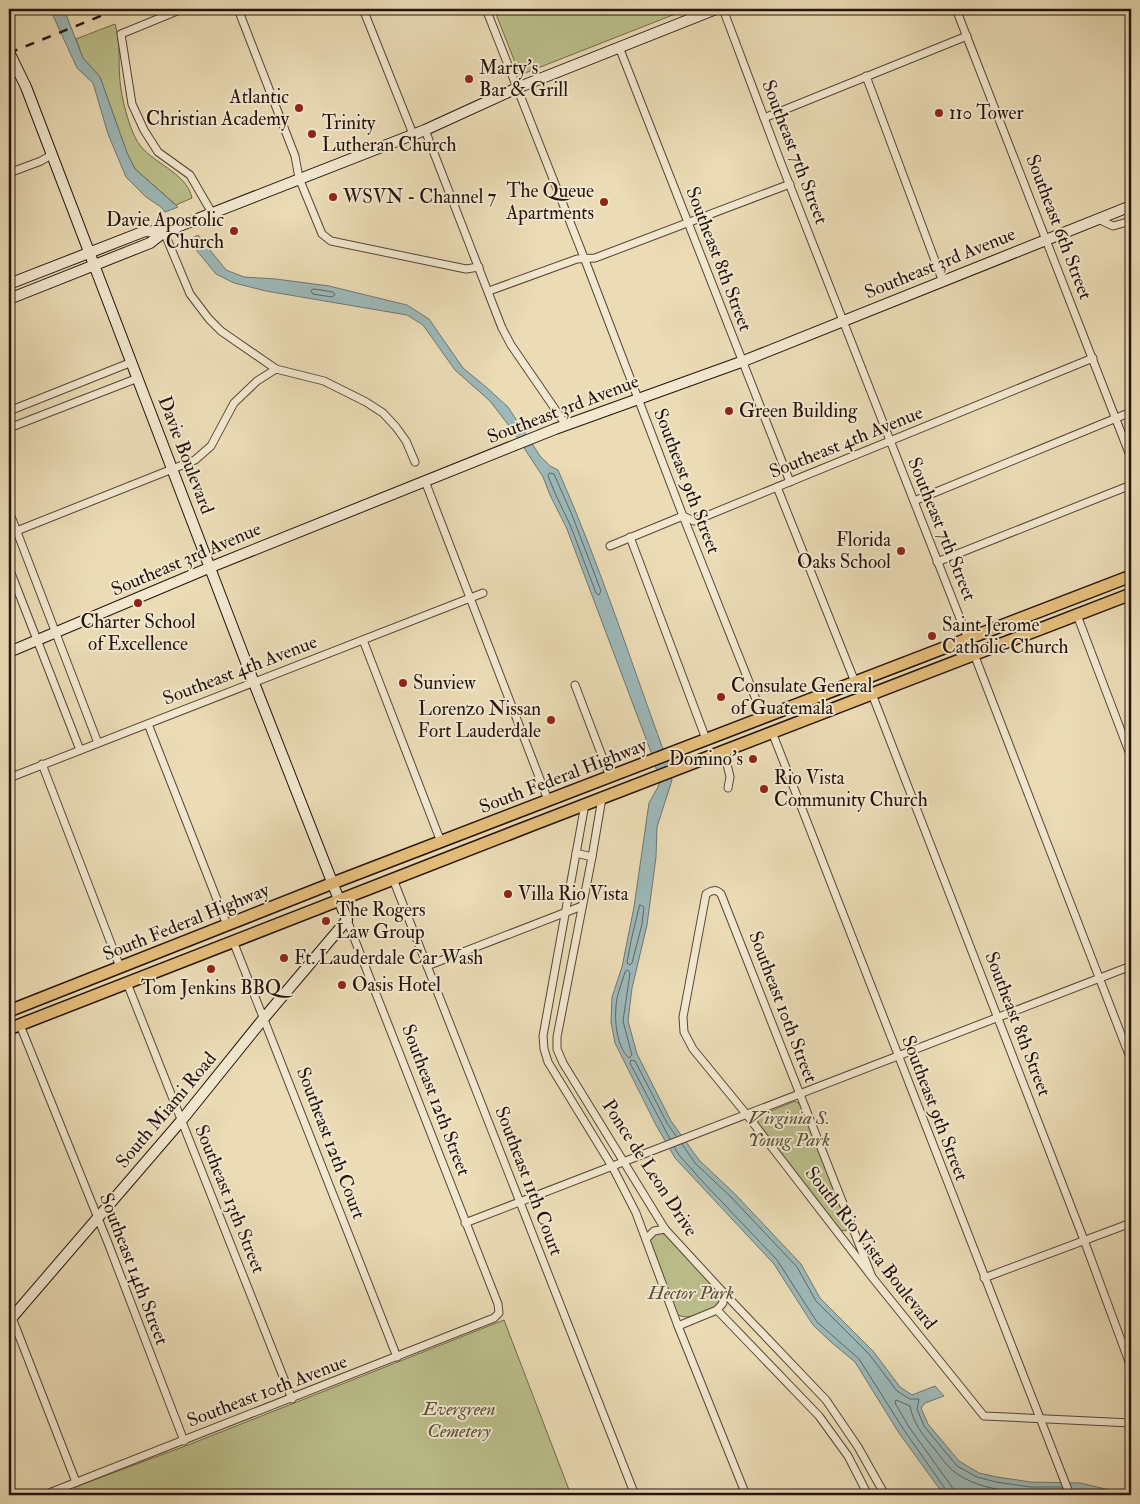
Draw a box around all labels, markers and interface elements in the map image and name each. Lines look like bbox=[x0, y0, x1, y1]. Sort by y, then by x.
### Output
place label: Marty's Bar & Grill bbox=[479, 56, 568, 102]
marker: Marty's Bar & Grill bbox=[463, 73, 475, 85]
street label: Southeast 7th Street bbox=[756, 76, 834, 228]
place label: Atlantic Christian Academy bbox=[146, 85, 290, 131]
place label: 110 Tower bbox=[949, 101, 1024, 125]
marker: Atlantic Christian Academy bbox=[293, 102, 305, 114]
marker: 110 Tower bbox=[933, 107, 945, 119]
place label: Trinity Lutheran Church bbox=[322, 111, 457, 157]
marker: Trinity Lutheran Church bbox=[306, 128, 318, 140]
street label: Southeast 6th Street bbox=[1020, 151, 1098, 303]
place label: The Queue Apartments bbox=[505, 179, 594, 226]
street label: Southeast 8th Street bbox=[680, 183, 758, 335]
place label: WSVN - Channel 7 bbox=[342, 185, 496, 209]
marker: WSVN - Channel 7 bbox=[327, 191, 339, 203]
marker: The Queue Apartments bbox=[598, 196, 610, 208]
place label: Davie Apostolic Church bbox=[106, 208, 224, 254]
street label: Southeast 3rd Avenue bbox=[861, 222, 1019, 304]
marker: Davie Apostolic Church bbox=[228, 225, 240, 237]
street label: Southeast 3rd Avenue bbox=[484, 369, 642, 449]
street label: Davie Boulevard bbox=[152, 393, 220, 518]
place label: Green Building bbox=[739, 399, 858, 423]
street label: Southeast 4th Avenue bbox=[766, 400, 926, 484]
street label: Southeast 9th Street bbox=[648, 405, 726, 557]
marker: Green Building bbox=[723, 405, 735, 417]
street label: Southeast 7th Street bbox=[902, 454, 982, 604]
street label: Southeast 3rd Avenue bbox=[107, 517, 265, 601]
place label: Florida Oaks School bbox=[797, 528, 891, 574]
marker: Florida Oaks School bbox=[895, 545, 907, 557]
marker: Charter School of Excellence bbox=[132, 597, 144, 609]
place label: Charter School of Excellence bbox=[80, 610, 196, 656]
place label: Saint Jerome Catholic Church bbox=[942, 613, 1069, 659]
street label: Southeast 4th Avenue bbox=[159, 629, 321, 710]
marker: Saint Jerome Catholic Church bbox=[926, 630, 938, 642]
place label: Sunview bbox=[413, 671, 476, 695]
place label: Consulate General of Guatemala bbox=[731, 674, 873, 720]
marker: Sunview bbox=[397, 677, 409, 689]
marker: Consulate General of Guatemala bbox=[715, 691, 727, 703]
place label: Lorenzo Nissan Fort Lauderdale bbox=[418, 697, 541, 743]
marker: Lorenzo Nissan Fort Lauderdale bbox=[545, 714, 557, 726]
street label: South Federal Highway bbox=[476, 733, 651, 819]
place label: Domino's bbox=[669, 747, 743, 771]
marker: Domino's bbox=[747, 753, 759, 765]
place label: Rio Vista Community Church bbox=[774, 766, 928, 812]
marker: Rio Vista Community Church bbox=[758, 783, 770, 795]
street label: South Federal Highway bbox=[99, 877, 273, 966]
place label: Villa Rio Vista bbox=[518, 882, 629, 906]
marker: Villa Rio Vista bbox=[502, 888, 514, 900]
place label: The Rogers Law Group bbox=[336, 898, 425, 945]
marker: The Rogers Law Group bbox=[320, 915, 332, 927]
street label: Southeast 10th Street bbox=[743, 928, 823, 1086]
place label: Ft. Lauderdale Car Wash bbox=[294, 946, 483, 970]
street label: Southeast 8th Street bbox=[979, 948, 1057, 1100]
marker: Ft. Lauderdale Car Wash bbox=[278, 952, 290, 964]
marker: Tom Jenkins BBQ bbox=[205, 963, 217, 975]
place label: Oasis Hotel bbox=[352, 973, 441, 997]
place label: Tom Jenkins BBQ bbox=[141, 976, 293, 1000]
marker: Oasis Hotel bbox=[336, 979, 348, 991]
street label: Southeast 12th Street bbox=[396, 1021, 476, 1179]
street label: Southeast 9th Street bbox=[896, 1032, 974, 1184]
street label: South Miami Road bbox=[110, 1046, 222, 1173]
street label: Southeast 12th Court bbox=[291, 1064, 371, 1222]
street label: Ponce de Leon Drive bbox=[597, 1095, 703, 1241]
street label: Southeast 11th Court bbox=[490, 1103, 568, 1259]
park label: Virginia S. Young Park bbox=[748, 1106, 830, 1152]
street label: Southeast 13th Street bbox=[189, 1121, 271, 1277]
street label: South Rio Vista Boulevard bbox=[800, 1162, 943, 1335]
street label: Southeast 14th Street bbox=[94, 1190, 174, 1348]
park label: Hector Park bbox=[647, 1281, 734, 1305]
street label: Southeast 10th Avenue bbox=[184, 1349, 351, 1433]
park label: Evergreen Cemetery bbox=[421, 1397, 495, 1443]

